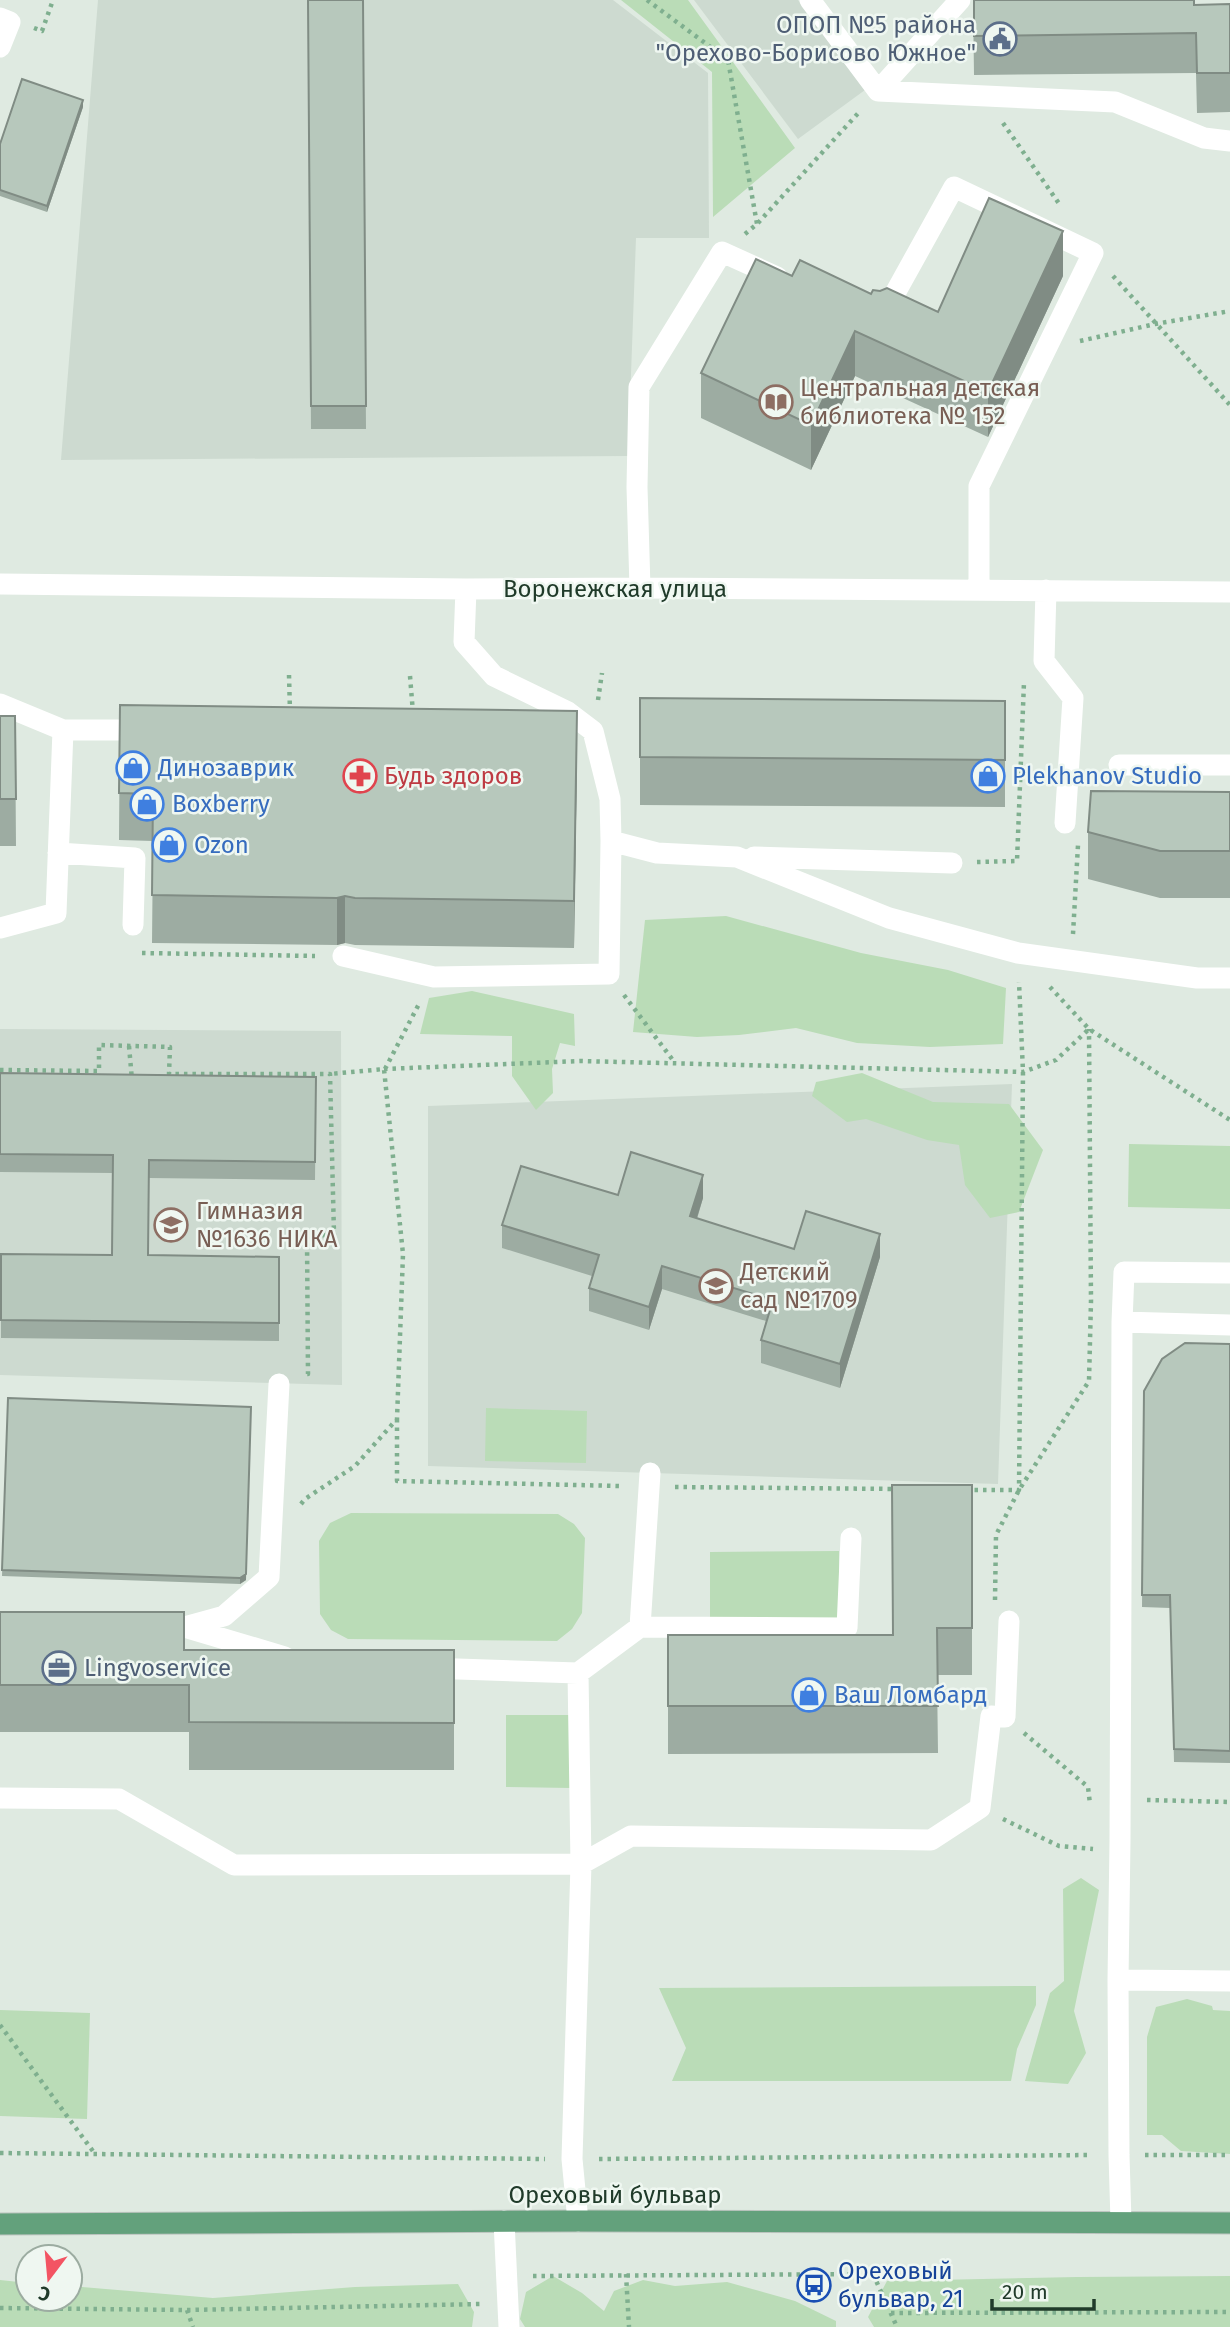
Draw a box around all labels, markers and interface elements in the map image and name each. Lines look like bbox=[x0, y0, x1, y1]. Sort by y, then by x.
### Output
place label: ОПОП №5 района "Орехово-Борисово Южное" bbox=[655, 11, 976, 67]
public building icon: ОПОП №5 района "Орехово-Борисово Южное" bbox=[981, 20, 1019, 58]
place label: Центральная детская библиотека № 152 bbox=[800, 374, 1040, 430]
library icon: Центральная детская библиотека № 152 bbox=[757, 383, 795, 421]
street label: Воронежская улица bbox=[503, 575, 727, 603]
shop icon: Динозаврик bbox=[114, 749, 152, 787]
place label: Динозаврик bbox=[157, 754, 295, 782]
pharmacy icon: Будь здоров bbox=[341, 757, 379, 795]
shop icon: Plekhanov Studio bbox=[969, 757, 1007, 795]
place label: Будь здоров bbox=[384, 762, 522, 790]
place label: Plekhanov Studio bbox=[1012, 762, 1202, 790]
shop icon: Boxberry bbox=[128, 785, 166, 823]
place label: Boxberry bbox=[172, 790, 270, 818]
shop icon: Ozon bbox=[150, 826, 188, 864]
place label: Ozon bbox=[194, 831, 249, 859]
place label: Гимназия №1636 НИКА bbox=[196, 1197, 338, 1253]
school or university icon: Гимназия №1636 НИКА bbox=[152, 1206, 190, 1244]
place label: Детский сад №1709 bbox=[739, 1258, 857, 1314]
school or university icon: Детский сад №1709 bbox=[697, 1267, 735, 1305]
office icon: Lingvoservice bbox=[40, 1649, 78, 1687]
place label: Lingvoservice bbox=[84, 1654, 231, 1682]
shop icon: Ваш Ломбард bbox=[790, 1676, 828, 1714]
place label: Ваш Ломбард bbox=[834, 1681, 987, 1709]
street label: Ореховый бульвар bbox=[508, 2181, 722, 2209]
north arrow bbox=[14, 2243, 84, 2313]
place label: Ореховый бульвар, 21 bbox=[838, 2257, 964, 2313]
bus stop icon: Ореховый бульвар, 21 bbox=[795, 2266, 833, 2304]
scale bar bbox=[992, 2268, 1094, 2312]
text: 20 m bbox=[1002, 2279, 1048, 2305]
text: С bbox=[36, 2281, 53, 2306]

